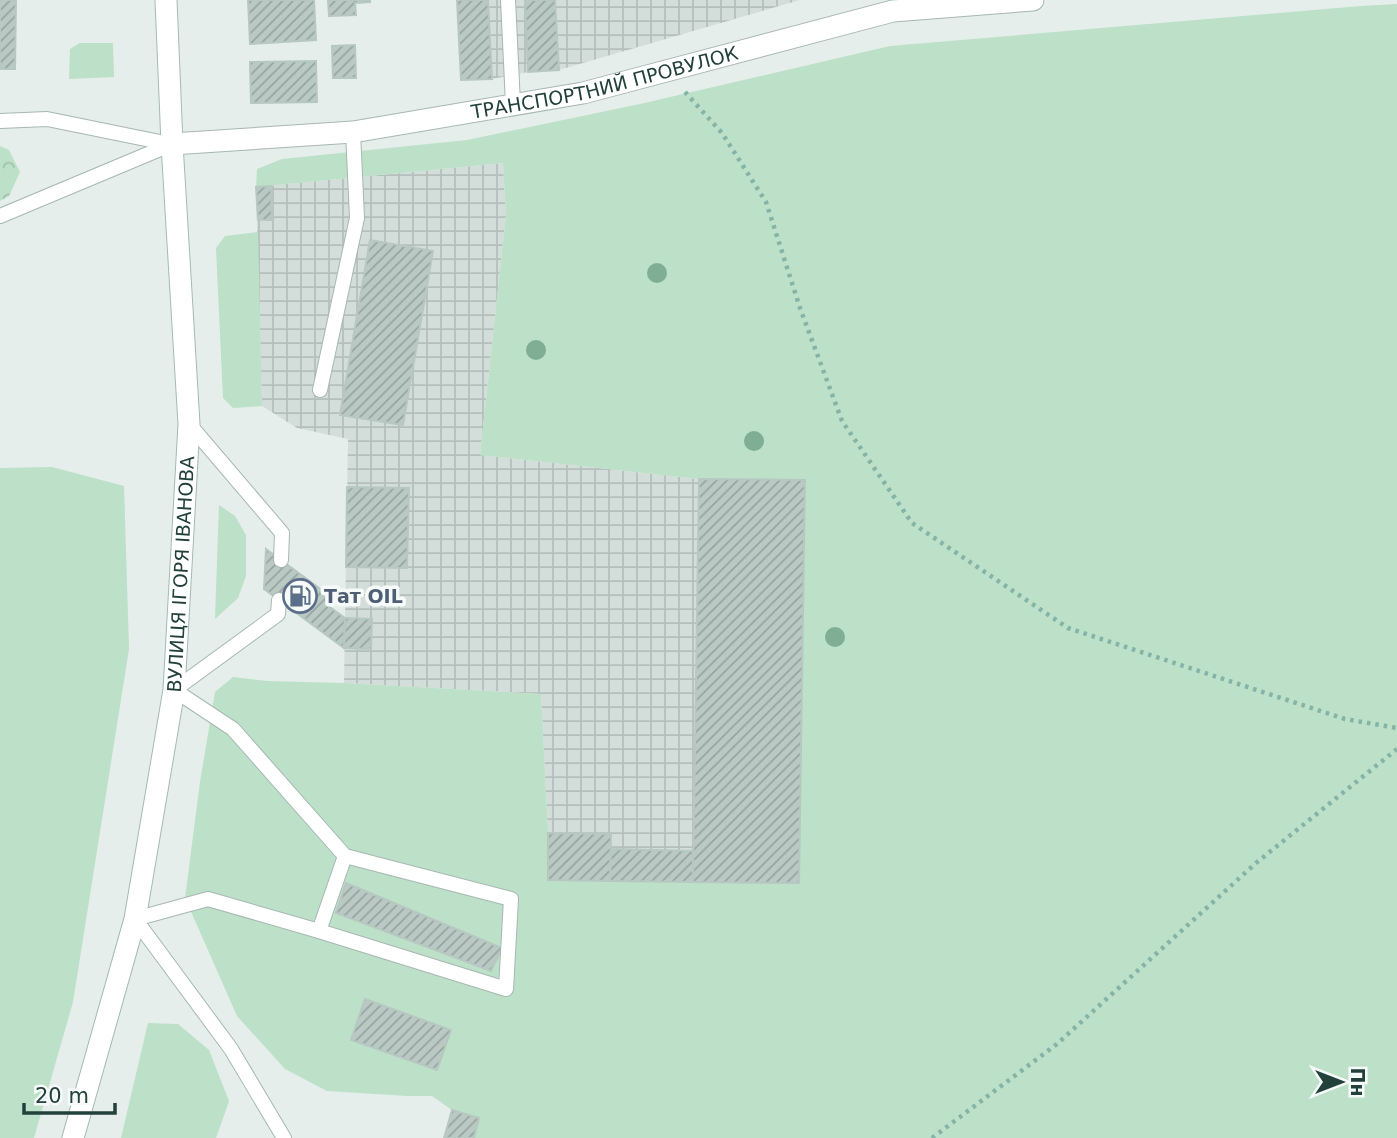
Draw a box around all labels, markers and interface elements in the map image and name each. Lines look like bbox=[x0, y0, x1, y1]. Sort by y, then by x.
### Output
street label: ТРАНСПОРТНИЙ ПРОВУЛОК bbox=[469, 41, 741, 123]
street label: ВУЛИЦЯ ІГОРЯ ІВАНОВА bbox=[163, 455, 198, 693]
fuel station icon: Тат OIL bbox=[281, 577, 319, 615]
place label: Тат OIL bbox=[324, 585, 403, 607]
north arrow bbox=[1306, 1047, 1376, 1117]
text: Пн bbox=[1347, 1067, 1369, 1097]
scale bar bbox=[24, 1072, 116, 1116]
text: 20 m bbox=[35, 1084, 89, 1108]

